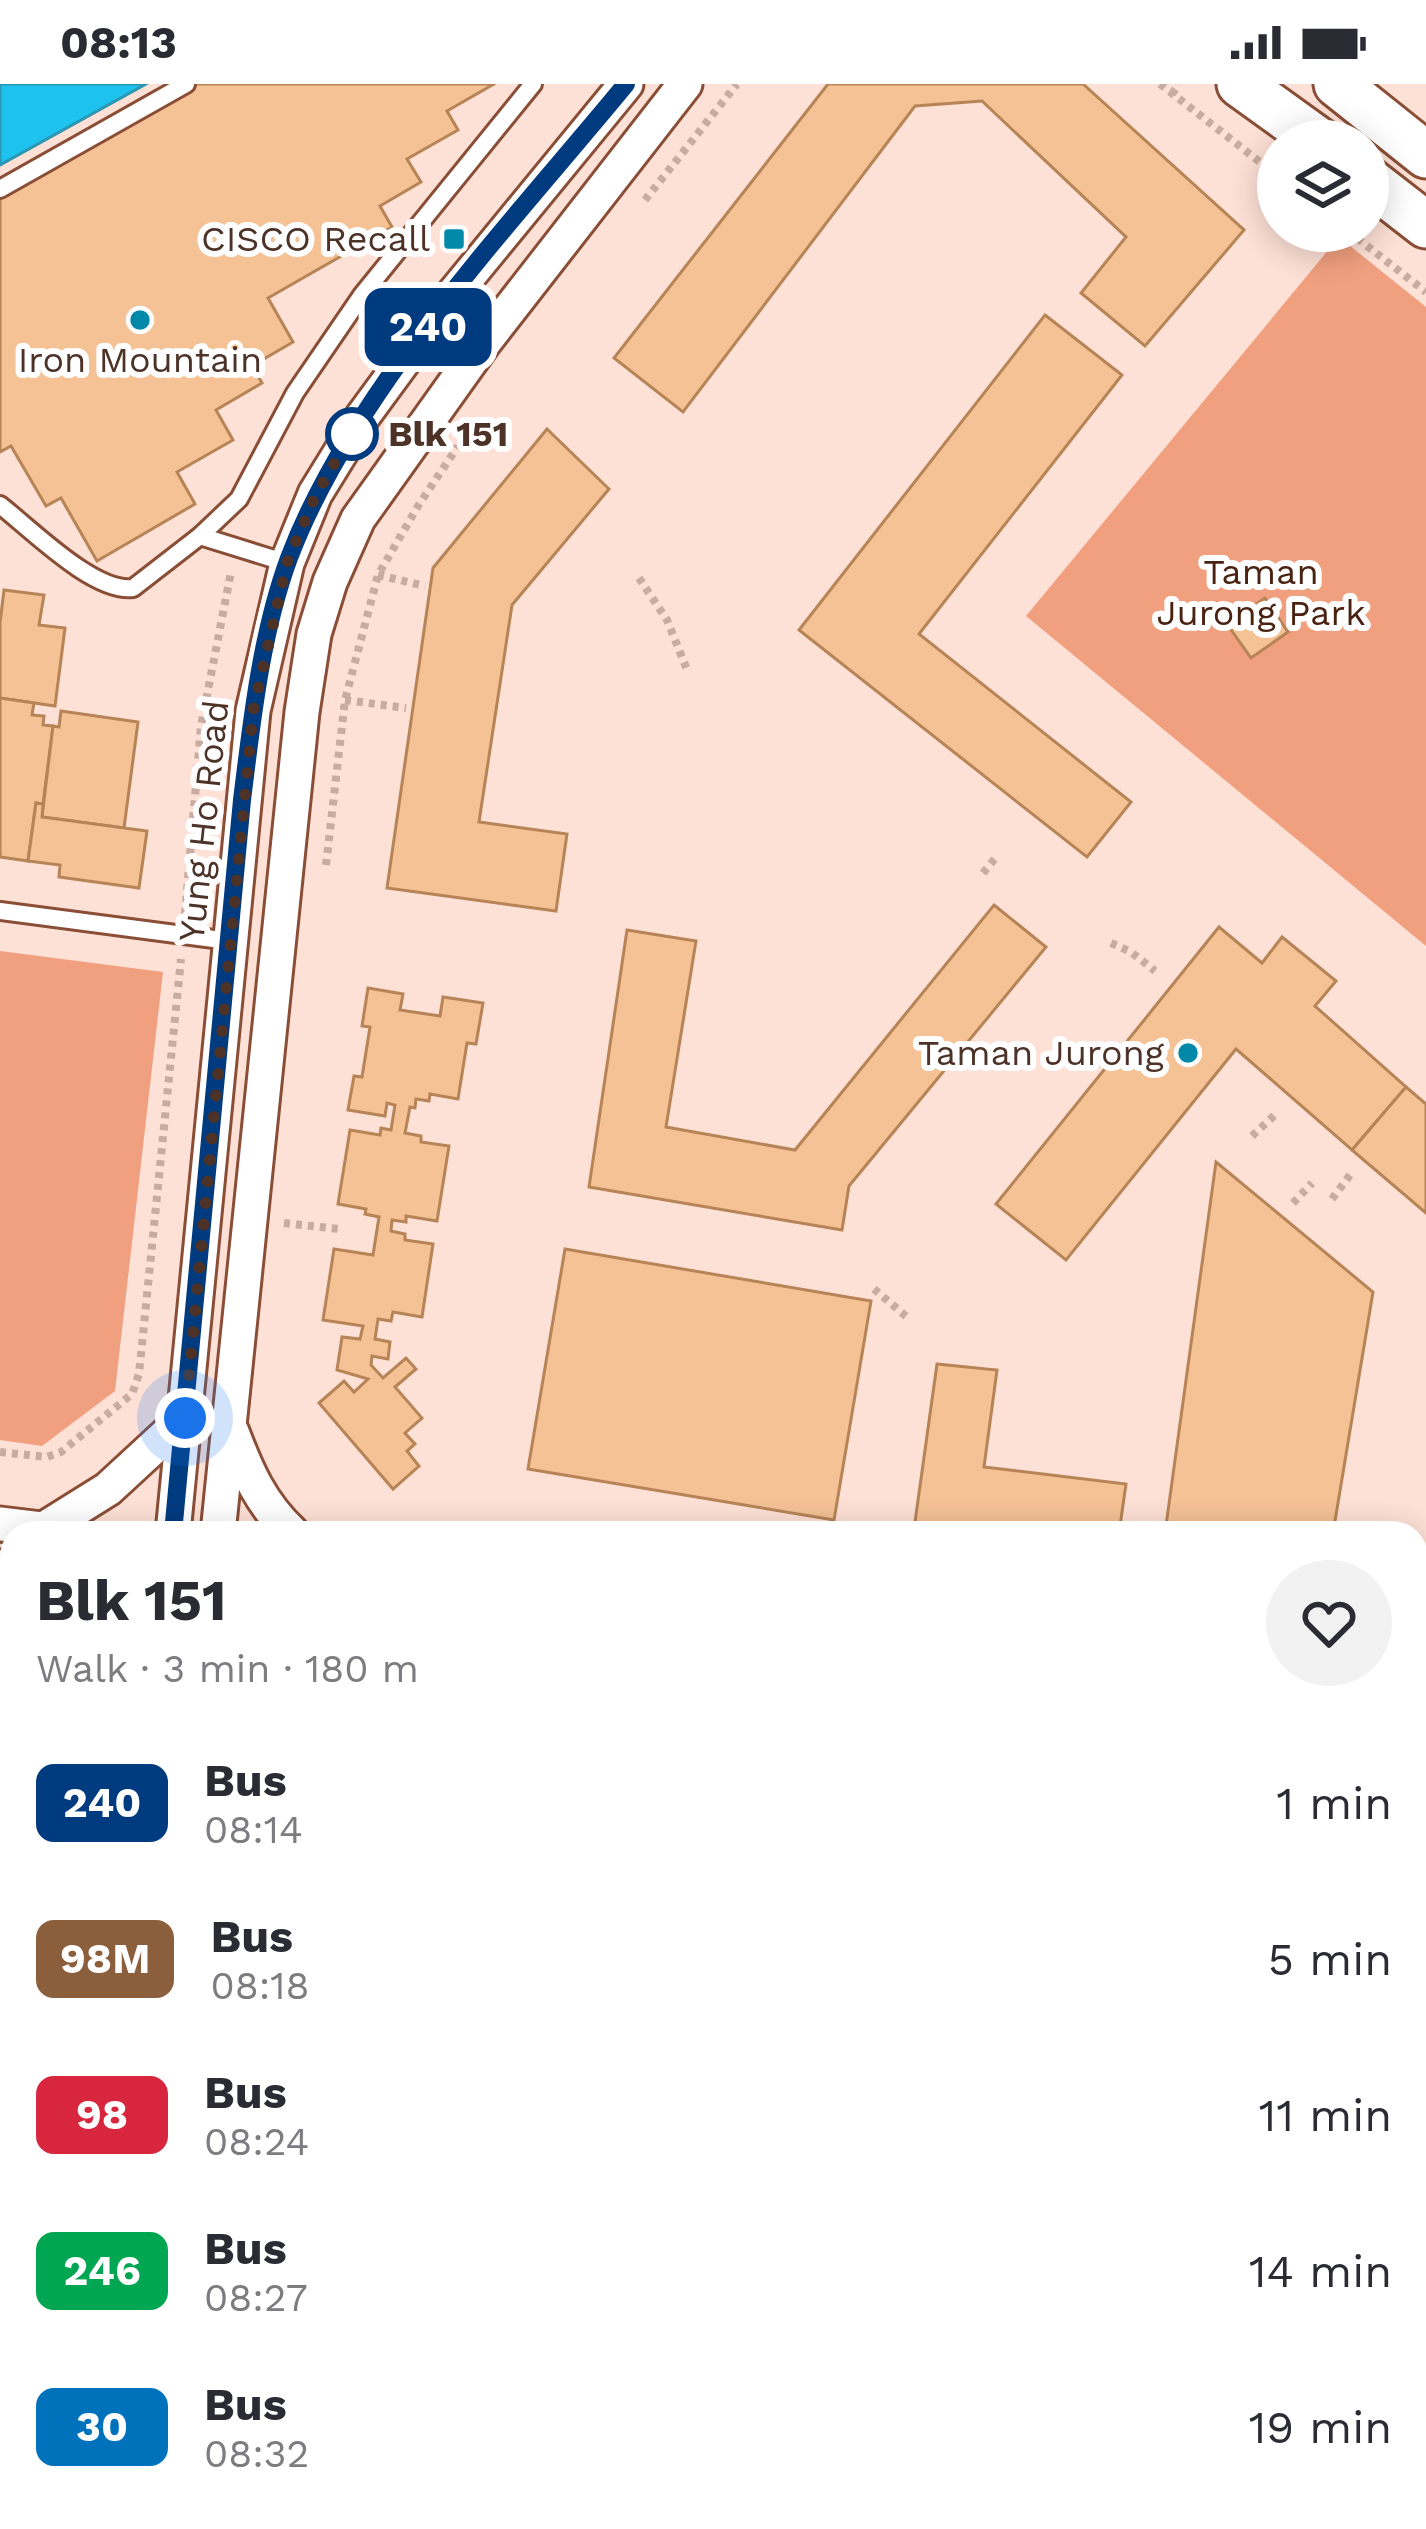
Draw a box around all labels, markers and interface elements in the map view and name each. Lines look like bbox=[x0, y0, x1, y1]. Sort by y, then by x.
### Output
text: 08:13 bbox=[60, 16, 177, 69]
map controls bbox=[1257, 120, 1389, 252]
button: layers bbox=[1257, 120, 1389, 252]
place label: CISCO Recall bbox=[201, 218, 430, 260]
marker: CISCO Recall bbox=[441, 226, 467, 252]
line badge: 240 bbox=[359, 288, 497, 366]
text: 240 bbox=[389, 302, 467, 351]
marker: Iron Mountain bbox=[127, 307, 153, 333]
place label: Iron Mountain bbox=[18, 339, 262, 381]
marker: Blk 151 bbox=[327, 409, 377, 459]
place label: Blk 151 bbox=[388, 413, 508, 455]
park label: Taman Jurong Park bbox=[1156, 551, 1366, 634]
street label: Yung Ho Road bbox=[170, 698, 238, 944]
place label: Taman Jurong bbox=[918, 1032, 1165, 1074]
marker: Taman Jurong bbox=[1175, 1040, 1201, 1066]
your location bbox=[155, 1388, 215, 1448]
button: heart bbox=[1266, 1560, 1392, 1686]
text: Blk 151 bbox=[36, 1567, 226, 1634]
text: Walk · 3 min · 180 m bbox=[36, 1646, 419, 1691]
text: Bus bbox=[204, 1754, 287, 1807]
text: 1 min bbox=[1276, 1777, 1392, 1830]
text: 240 bbox=[63, 1778, 141, 1827]
text: 08:14 bbox=[204, 1807, 303, 1852]
text: Bus bbox=[210, 1910, 293, 1963]
text: 5 min bbox=[1268, 1933, 1392, 1986]
text: 98M bbox=[60, 1934, 150, 1983]
text: 08:18 bbox=[210, 1963, 310, 2008]
text: Bus bbox=[204, 2066, 287, 2119]
text: 11 min bbox=[1259, 2089, 1392, 2142]
text: 98 bbox=[76, 2090, 128, 2139]
text: 08:24 bbox=[204, 2119, 309, 2164]
text: Bus bbox=[204, 2222, 287, 2275]
text: 14 min bbox=[1249, 2245, 1392, 2298]
text: 246 bbox=[63, 2246, 141, 2295]
text: 08:27 bbox=[204, 2275, 308, 2320]
text: Bus bbox=[204, 2378, 287, 2431]
text: 19 min bbox=[1249, 2401, 1392, 2454]
text: 30 bbox=[76, 2402, 128, 2451]
text: 08:32 bbox=[204, 2431, 309, 2476]

